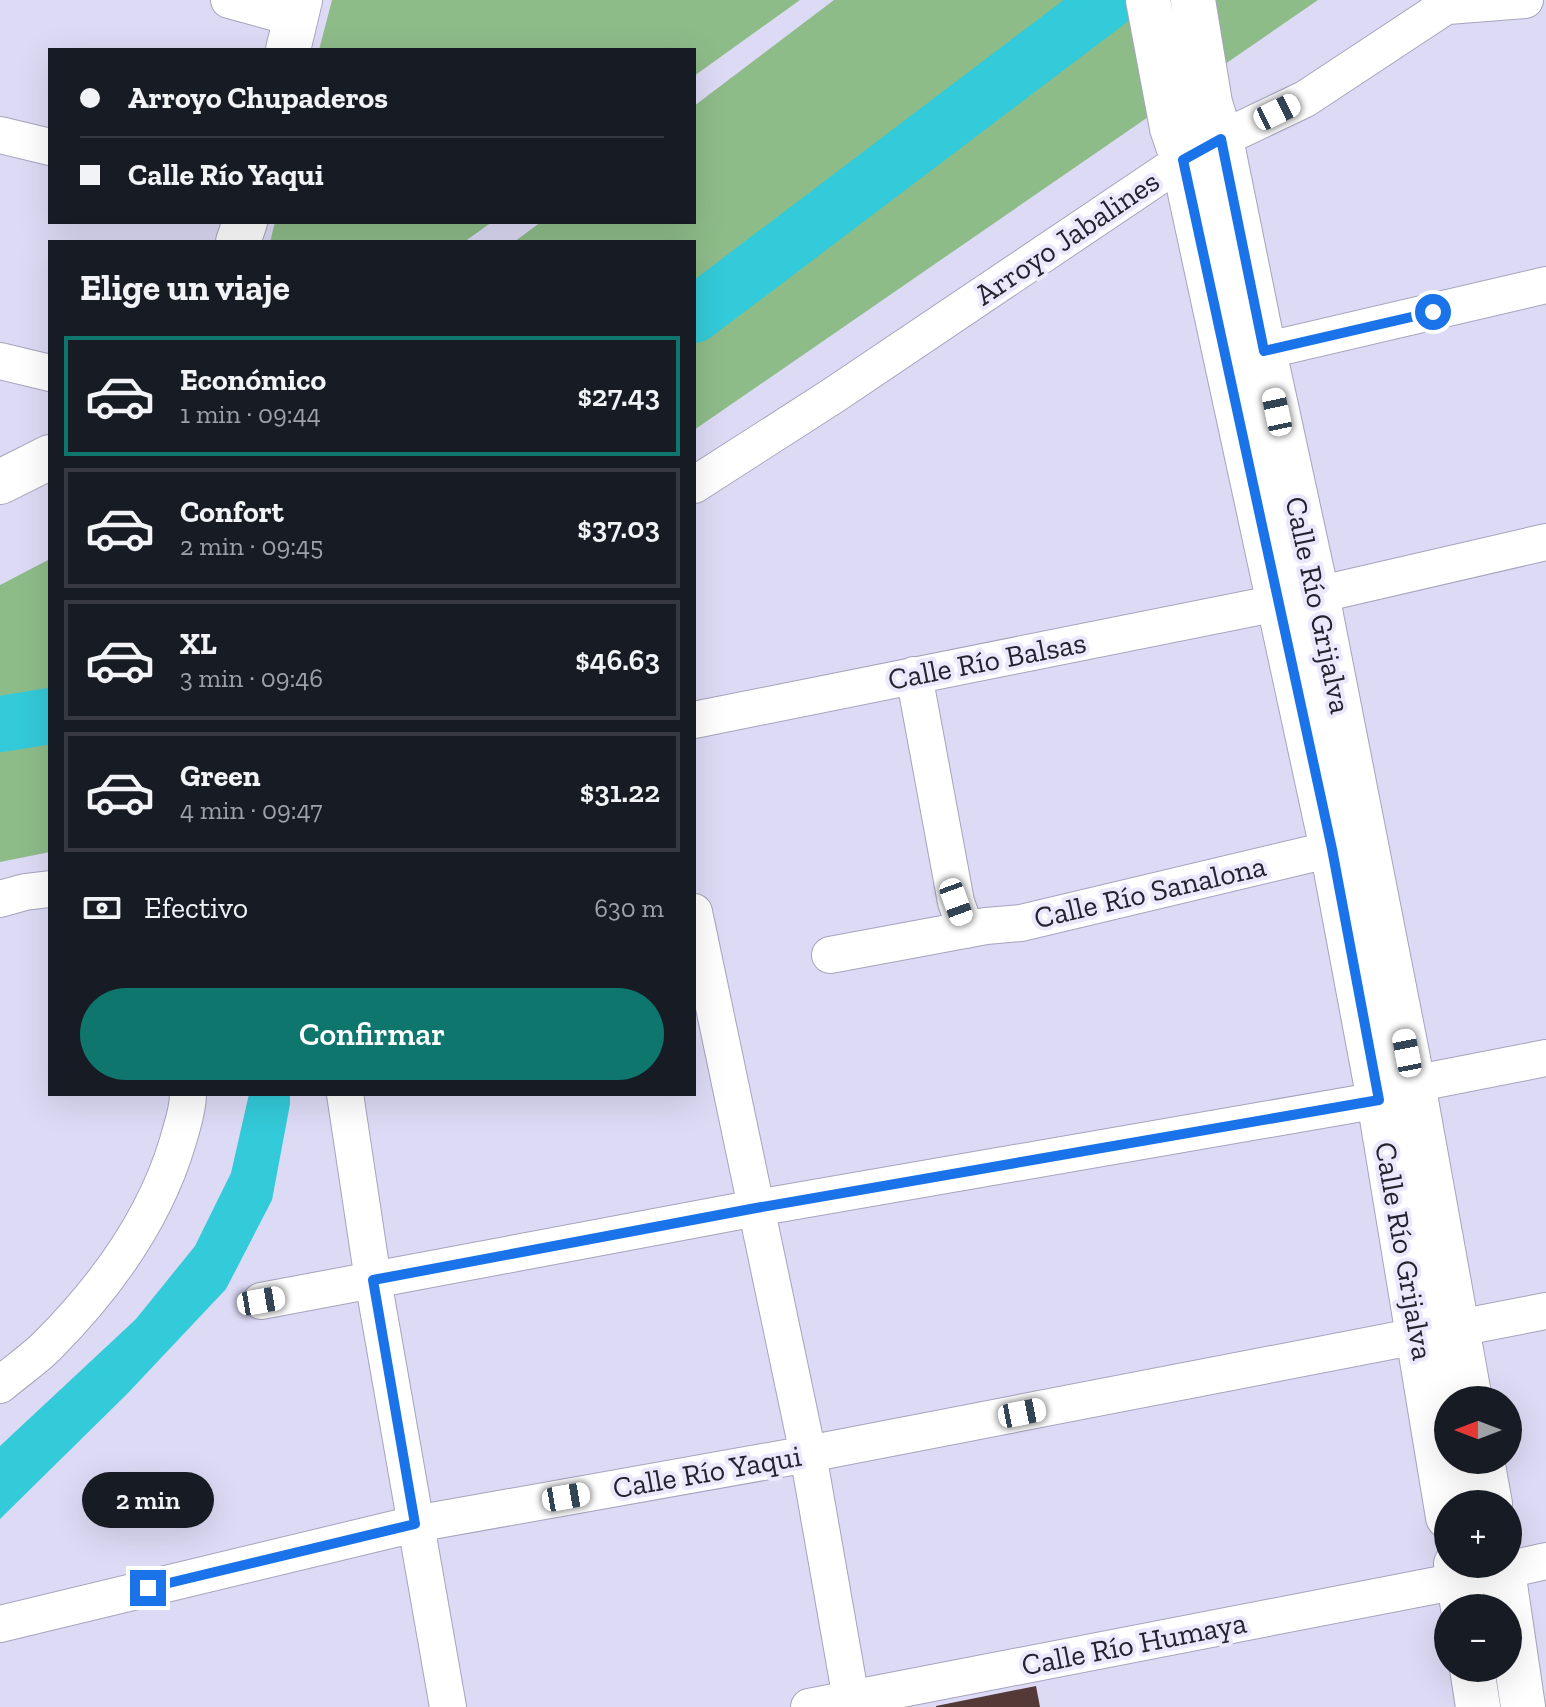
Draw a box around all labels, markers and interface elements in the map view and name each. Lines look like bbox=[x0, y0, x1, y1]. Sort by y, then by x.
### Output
text: Arroyo Chupaderos bbox=[128, 80, 388, 116]
car bbox=[1250, 91, 1304, 133]
text: Calle Río Yaqui bbox=[128, 157, 324, 193]
street label: Arroyo Jabalines bbox=[968, 163, 1166, 313]
text: Elige un viaje bbox=[80, 266, 290, 309]
route start bbox=[1415, 294, 1451, 330]
icon: car bbox=[84, 360, 156, 432]
text: Económico bbox=[180, 362, 326, 398]
text: $27.43 bbox=[577, 378, 660, 414]
car bbox=[1260, 386, 1294, 438]
text: 1 min · 09:44 bbox=[180, 398, 321, 430]
icon: car bbox=[84, 492, 156, 564]
street label: Calle Río Grijalva bbox=[1277, 493, 1359, 717]
text: Confort bbox=[180, 494, 284, 530]
text: $37.03 bbox=[577, 510, 660, 546]
text: 2 min · 09:45 bbox=[180, 530, 323, 562]
icon: car bbox=[84, 624, 156, 696]
street label: Calle Río Balsas bbox=[885, 624, 1089, 698]
text: XL bbox=[180, 626, 217, 662]
text: $46.63 bbox=[575, 642, 660, 678]
text: 3 min · 09:46 bbox=[180, 662, 323, 694]
icon: car bbox=[84, 756, 156, 828]
text: Green bbox=[180, 758, 260, 794]
text: $31.22 bbox=[580, 774, 660, 810]
text: 4 min · 09:47 bbox=[180, 794, 322, 826]
street label: Calle Río Sanalona bbox=[1030, 848, 1270, 936]
car bbox=[937, 875, 975, 929]
icon: cash bbox=[80, 886, 124, 930]
text: Efectivo bbox=[144, 890, 248, 926]
text: 630 m bbox=[594, 892, 664, 924]
button: Confirmar bbox=[80, 988, 664, 1080]
car bbox=[1391, 1027, 1423, 1079]
street label: Calle Río Grijalva bbox=[1367, 1139, 1441, 1363]
car bbox=[235, 1285, 287, 1317]
north arrow bbox=[1434, 1386, 1522, 1474]
map controls bbox=[1434, 1386, 1522, 1682]
car bbox=[996, 1397, 1048, 1429]
street label: Calle Río Yaqui bbox=[610, 1438, 804, 1506]
callout: 2 min bbox=[82, 1472, 214, 1528]
car bbox=[540, 1481, 592, 1513]
text: 2 min bbox=[116, 1484, 180, 1516]
button: + bbox=[1434, 1490, 1522, 1578]
route end bbox=[130, 1570, 166, 1606]
button: − bbox=[1434, 1594, 1522, 1682]
street label: Calle Río Humaya bbox=[1019, 1605, 1249, 1683]

